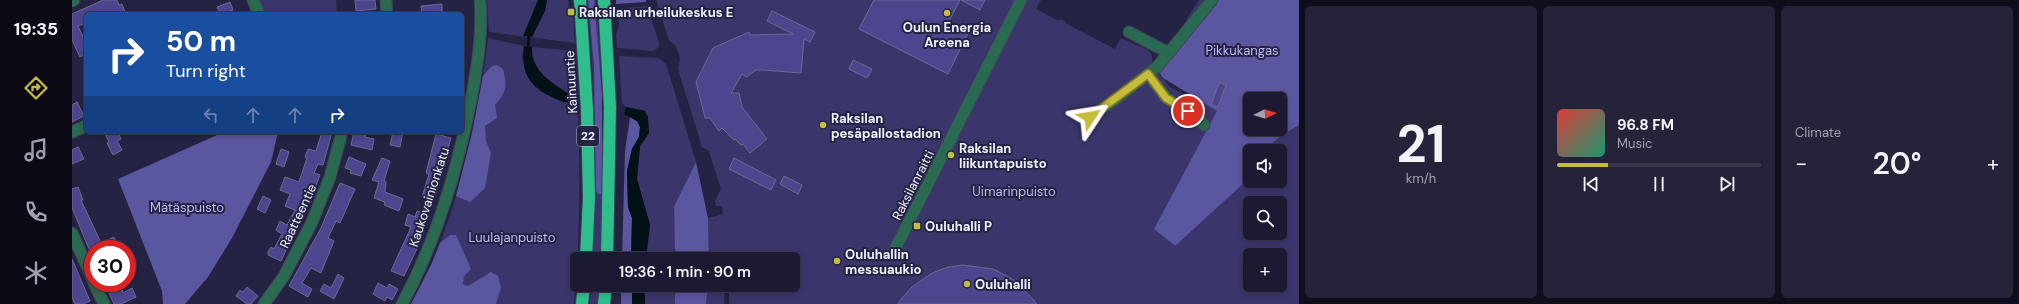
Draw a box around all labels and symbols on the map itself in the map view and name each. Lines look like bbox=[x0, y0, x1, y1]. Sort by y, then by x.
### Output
place label: Raksilan urheilukeskus E bbox=[579, 4, 733, 21]
marker: Raksilan urheilukeskus E bbox=[566, 7, 576, 17]
marker: Oulun Energia Areena bbox=[942, 8, 952, 18]
place label: Oulun Energia Areena bbox=[903, 19, 991, 51]
park label: Pikkukangas bbox=[1205, 42, 1279, 59]
street label: Kainuuntie bbox=[561, 50, 581, 114]
north arrow bbox=[1243, 92, 1287, 136]
pin bbox=[1171, 94, 1205, 128]
position arrow bbox=[1069, 96, 1111, 138]
place label: Raksilan pesäpallostadion bbox=[831, 110, 941, 142]
marker: Raksilan pesäpallostadion bbox=[818, 120, 828, 130]
road number: 22 bbox=[577, 126, 599, 146]
place label: Raksilan liikuntapuisto bbox=[959, 140, 1047, 172]
street label: Kaukovainionkatu bbox=[405, 145, 453, 249]
street label: Raksilanraitti bbox=[888, 147, 938, 223]
marker: Raksilan liikuntapuisto bbox=[946, 150, 956, 160]
street label: Raatteentie bbox=[276, 181, 320, 251]
park label: Uimarinpuisto bbox=[972, 183, 1056, 200]
park label: Mätäspuisto bbox=[150, 199, 224, 216]
place label: Ouluhalli P bbox=[925, 218, 992, 235]
marker: Ouluhalli P bbox=[912, 221, 922, 231]
park label: Luulajanpuisto bbox=[469, 229, 556, 246]
speed limit sign: 30 bbox=[84, 240, 136, 292]
place label: Ouluhallin messuaukio bbox=[845, 246, 922, 278]
marker: Ouluhallin messuaukio bbox=[832, 256, 842, 266]
place label: Ouluhalli bbox=[975, 276, 1031, 293]
marker: Ouluhalli bbox=[962, 279, 972, 289]

